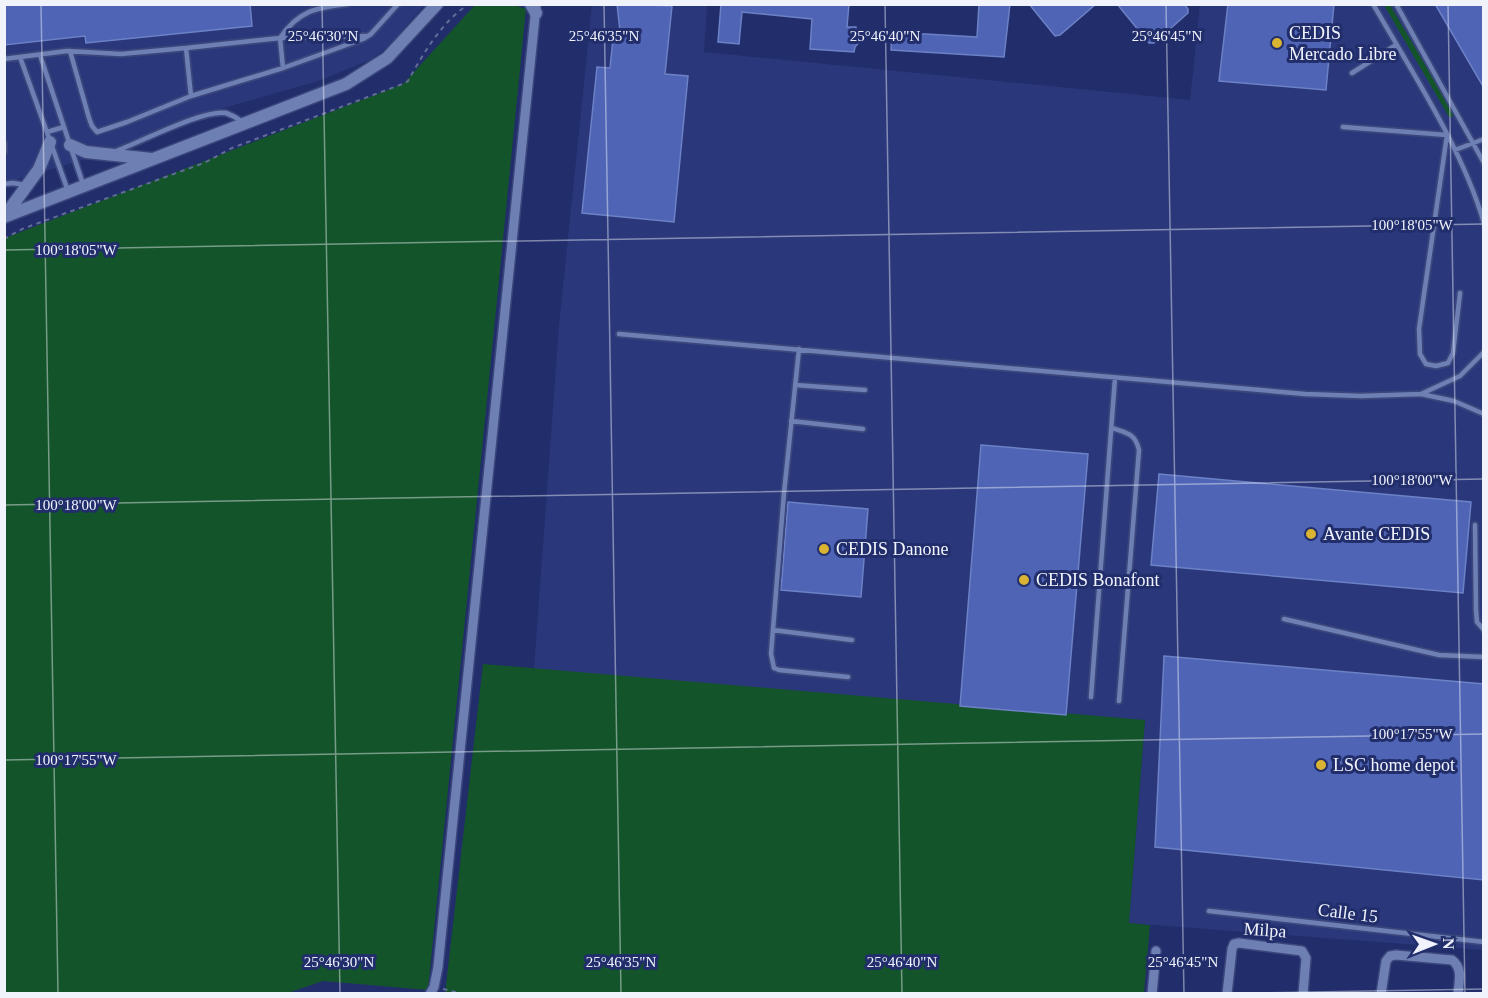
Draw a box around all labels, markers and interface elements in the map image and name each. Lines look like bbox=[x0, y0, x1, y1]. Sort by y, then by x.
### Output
place label: CEDIS Mercado Libre bbox=[1289, 23, 1396, 64]
text: 25°46'30"N bbox=[288, 28, 358, 44]
text: 25°46'35"N bbox=[569, 28, 639, 44]
text: 25°46'40"N bbox=[850, 28, 920, 44]
text: 25°46'45"N bbox=[1132, 28, 1202, 44]
marker: CEDIS Mercado Libre bbox=[1270, 36, 1284, 50]
text: 100°18'05"W bbox=[1371, 217, 1454, 233]
text: 100°18'05"W bbox=[35, 242, 118, 258]
text: 100°18'00"W bbox=[1371, 472, 1454, 488]
text: 100°18'00"W bbox=[35, 497, 118, 513]
place label: Avante CEDIS bbox=[1323, 524, 1430, 544]
marker: Avante CEDIS bbox=[1304, 527, 1318, 541]
place label: CEDIS Danone bbox=[836, 539, 948, 559]
marker: CEDIS Danone bbox=[817, 542, 831, 556]
place label: CEDIS Bonafont bbox=[1036, 570, 1160, 590]
marker: CEDIS Bonafont bbox=[1017, 573, 1031, 587]
text: 100°17'55"W bbox=[1371, 726, 1454, 742]
text: 100°17'55"W bbox=[35, 752, 118, 768]
place label: LSC home depot bbox=[1333, 755, 1455, 775]
marker: LSC home depot bbox=[1314, 758, 1328, 772]
street label: Calle 15 bbox=[1317, 899, 1379, 927]
north arrow bbox=[1404, 914, 1464, 974]
street label: Milpa bbox=[1243, 919, 1287, 941]
text: N bbox=[1440, 938, 1457, 950]
text: 25°46'30"N bbox=[304, 954, 374, 970]
text: 25°46'35"N bbox=[586, 954, 656, 970]
text: 25°46'40"N bbox=[867, 954, 937, 970]
text: 25°46'45"N bbox=[1148, 954, 1218, 970]

